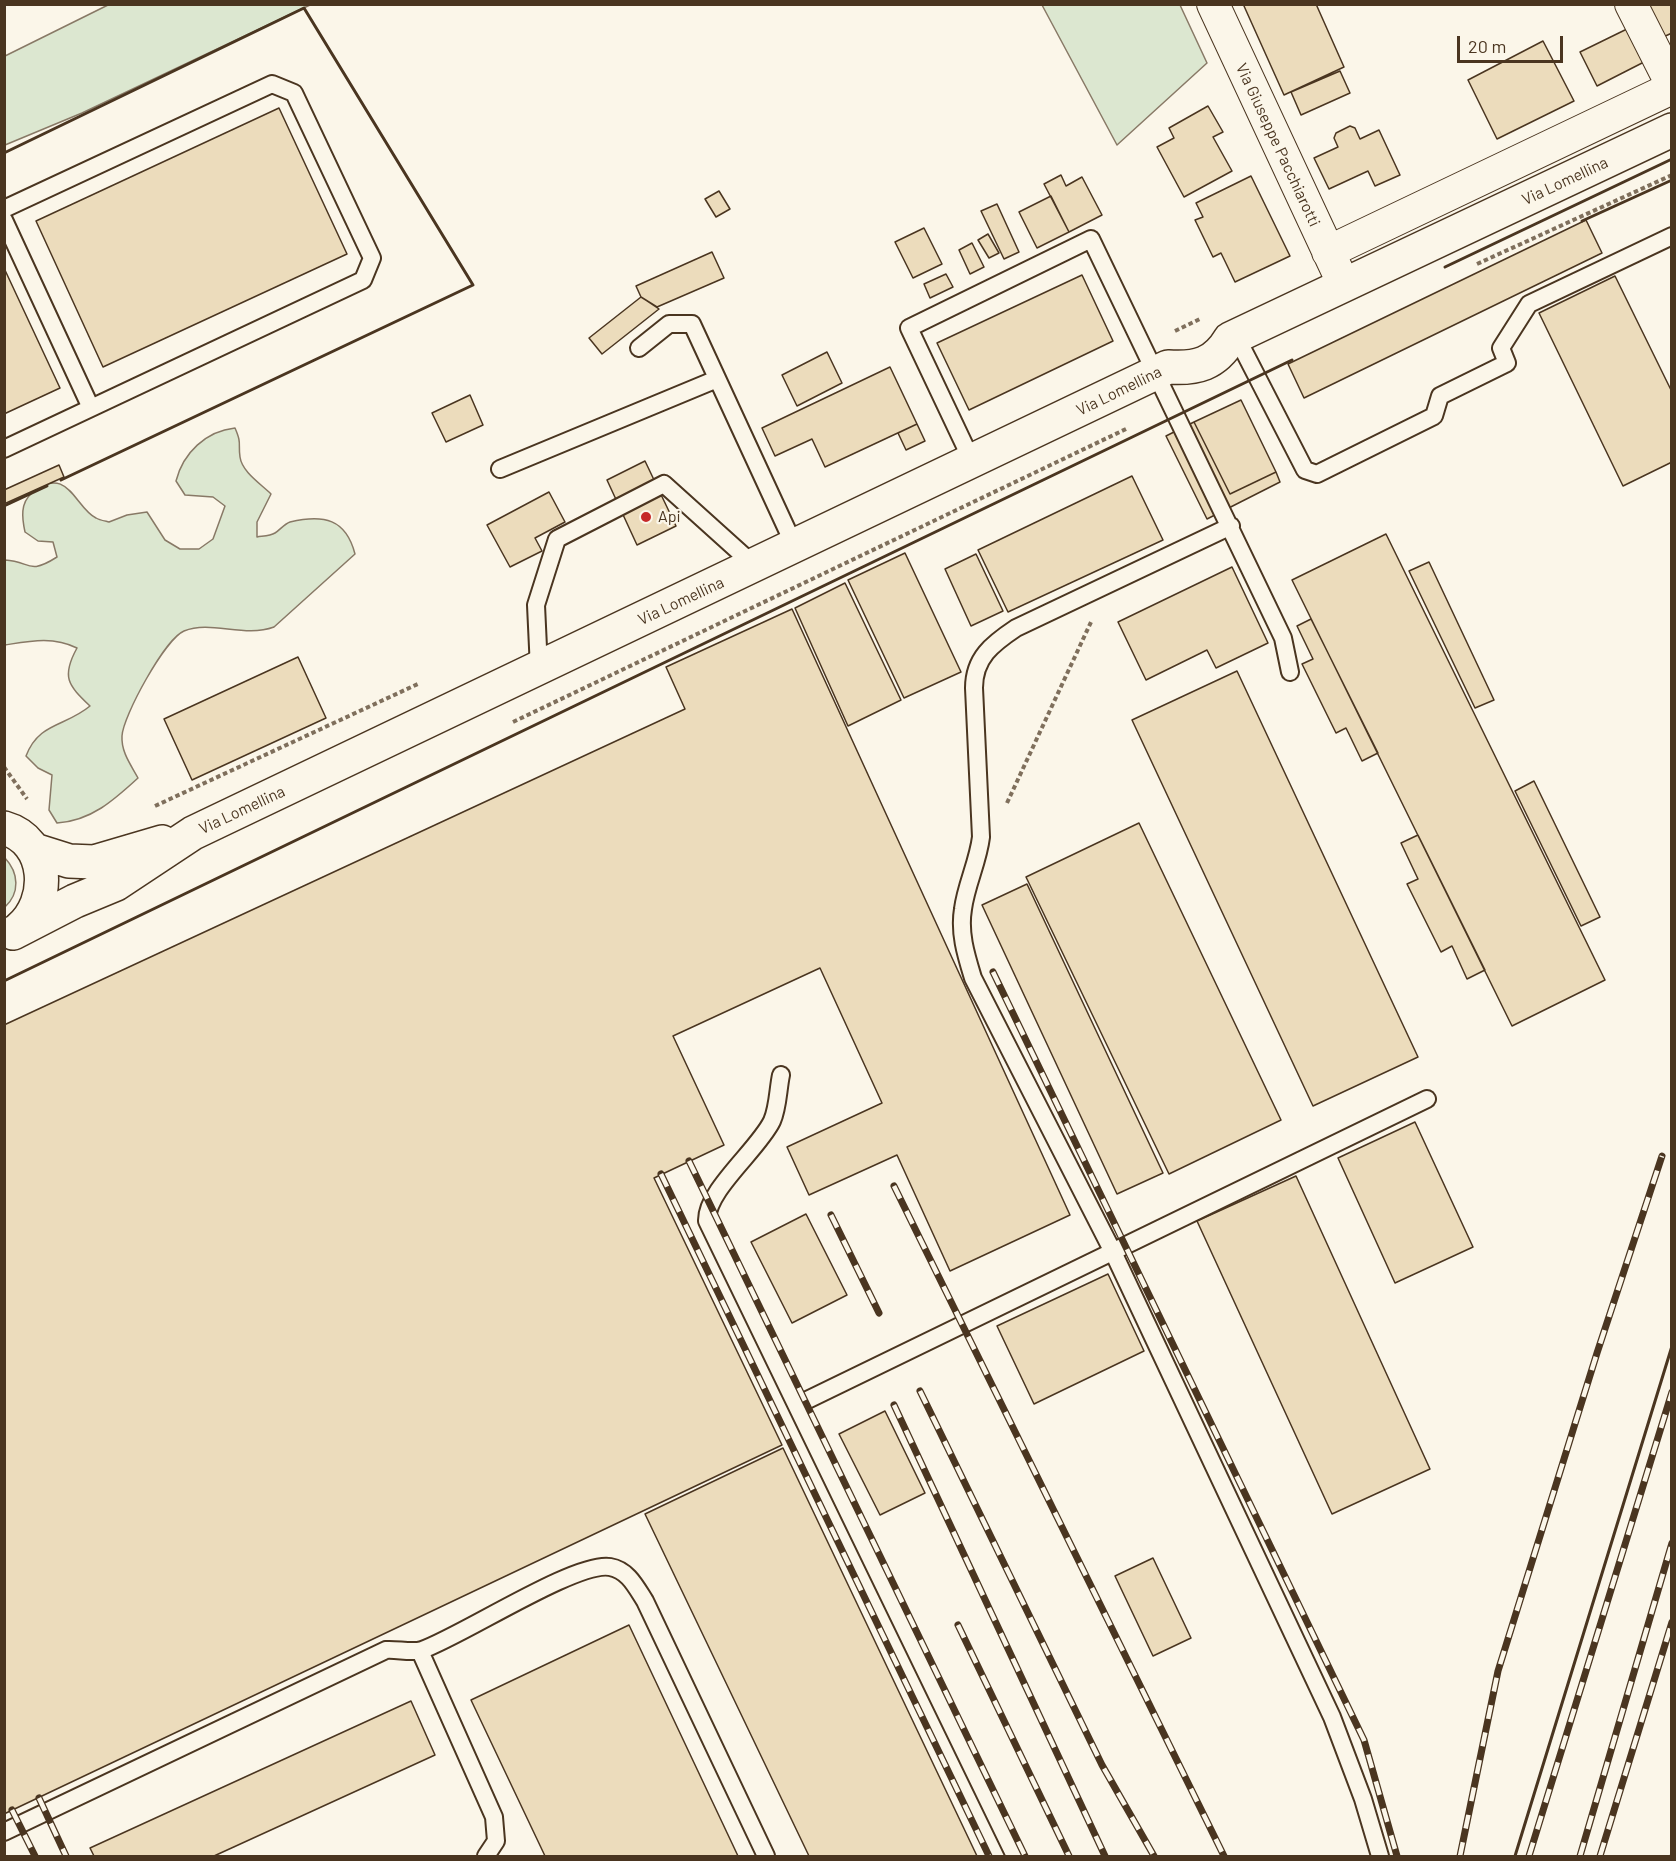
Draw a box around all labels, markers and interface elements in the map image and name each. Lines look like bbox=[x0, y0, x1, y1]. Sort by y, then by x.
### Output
scale bar bbox=[1460, 24, 1566, 62]
text: 20 m bbox=[1468, 35, 1506, 57]
street label: Via Giuseppe Pacchiarotti bbox=[1232, 60, 1324, 230]
street label: Via Lomellina bbox=[1519, 153, 1611, 209]
street label: Via Lomellina bbox=[1073, 362, 1165, 420]
place label: Api bbox=[658, 507, 681, 527]
marker: Api bbox=[639, 510, 653, 524]
street label: Via Lomellina bbox=[635, 573, 727, 629]
street label: Via Lomellina bbox=[196, 782, 288, 838]

